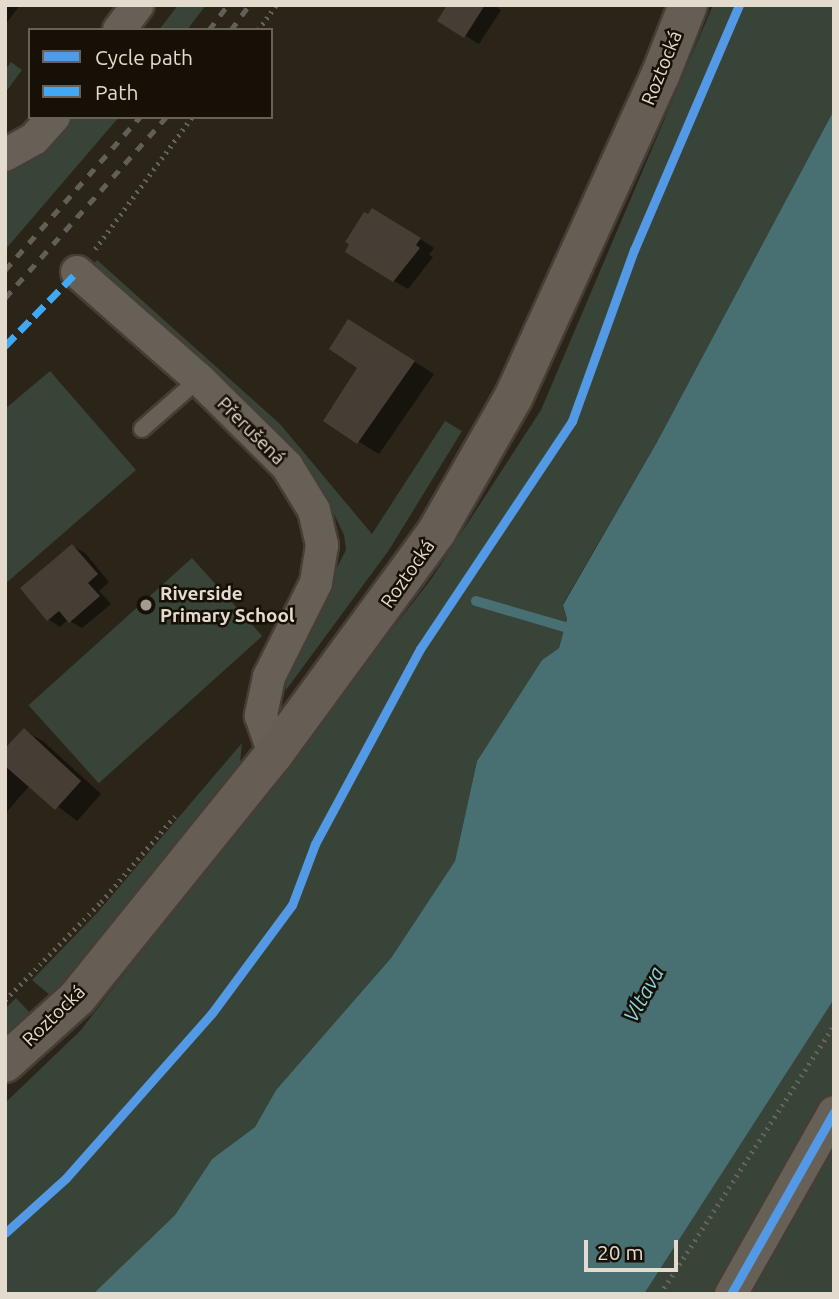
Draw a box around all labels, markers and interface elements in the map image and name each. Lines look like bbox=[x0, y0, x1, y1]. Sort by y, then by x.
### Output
street label: Roztocká bbox=[637, 27, 687, 109]
legend bbox=[28, 28, 273, 119]
text: Cycle path bbox=[95, 45, 193, 69]
text: Path bbox=[95, 80, 138, 104]
street label: Přerušená bbox=[212, 392, 290, 470]
street label: Roztocká bbox=[376, 535, 440, 613]
place label: Riverside Primary School bbox=[160, 583, 295, 627]
marker: Riverside Primary School bbox=[138, 597, 154, 613]
water label: Vltava bbox=[618, 962, 668, 1026]
street label: Roztocká bbox=[18, 981, 90, 1051]
scale bar bbox=[587, 1226, 682, 1270]
text: 20 m bbox=[597, 1240, 644, 1264]

